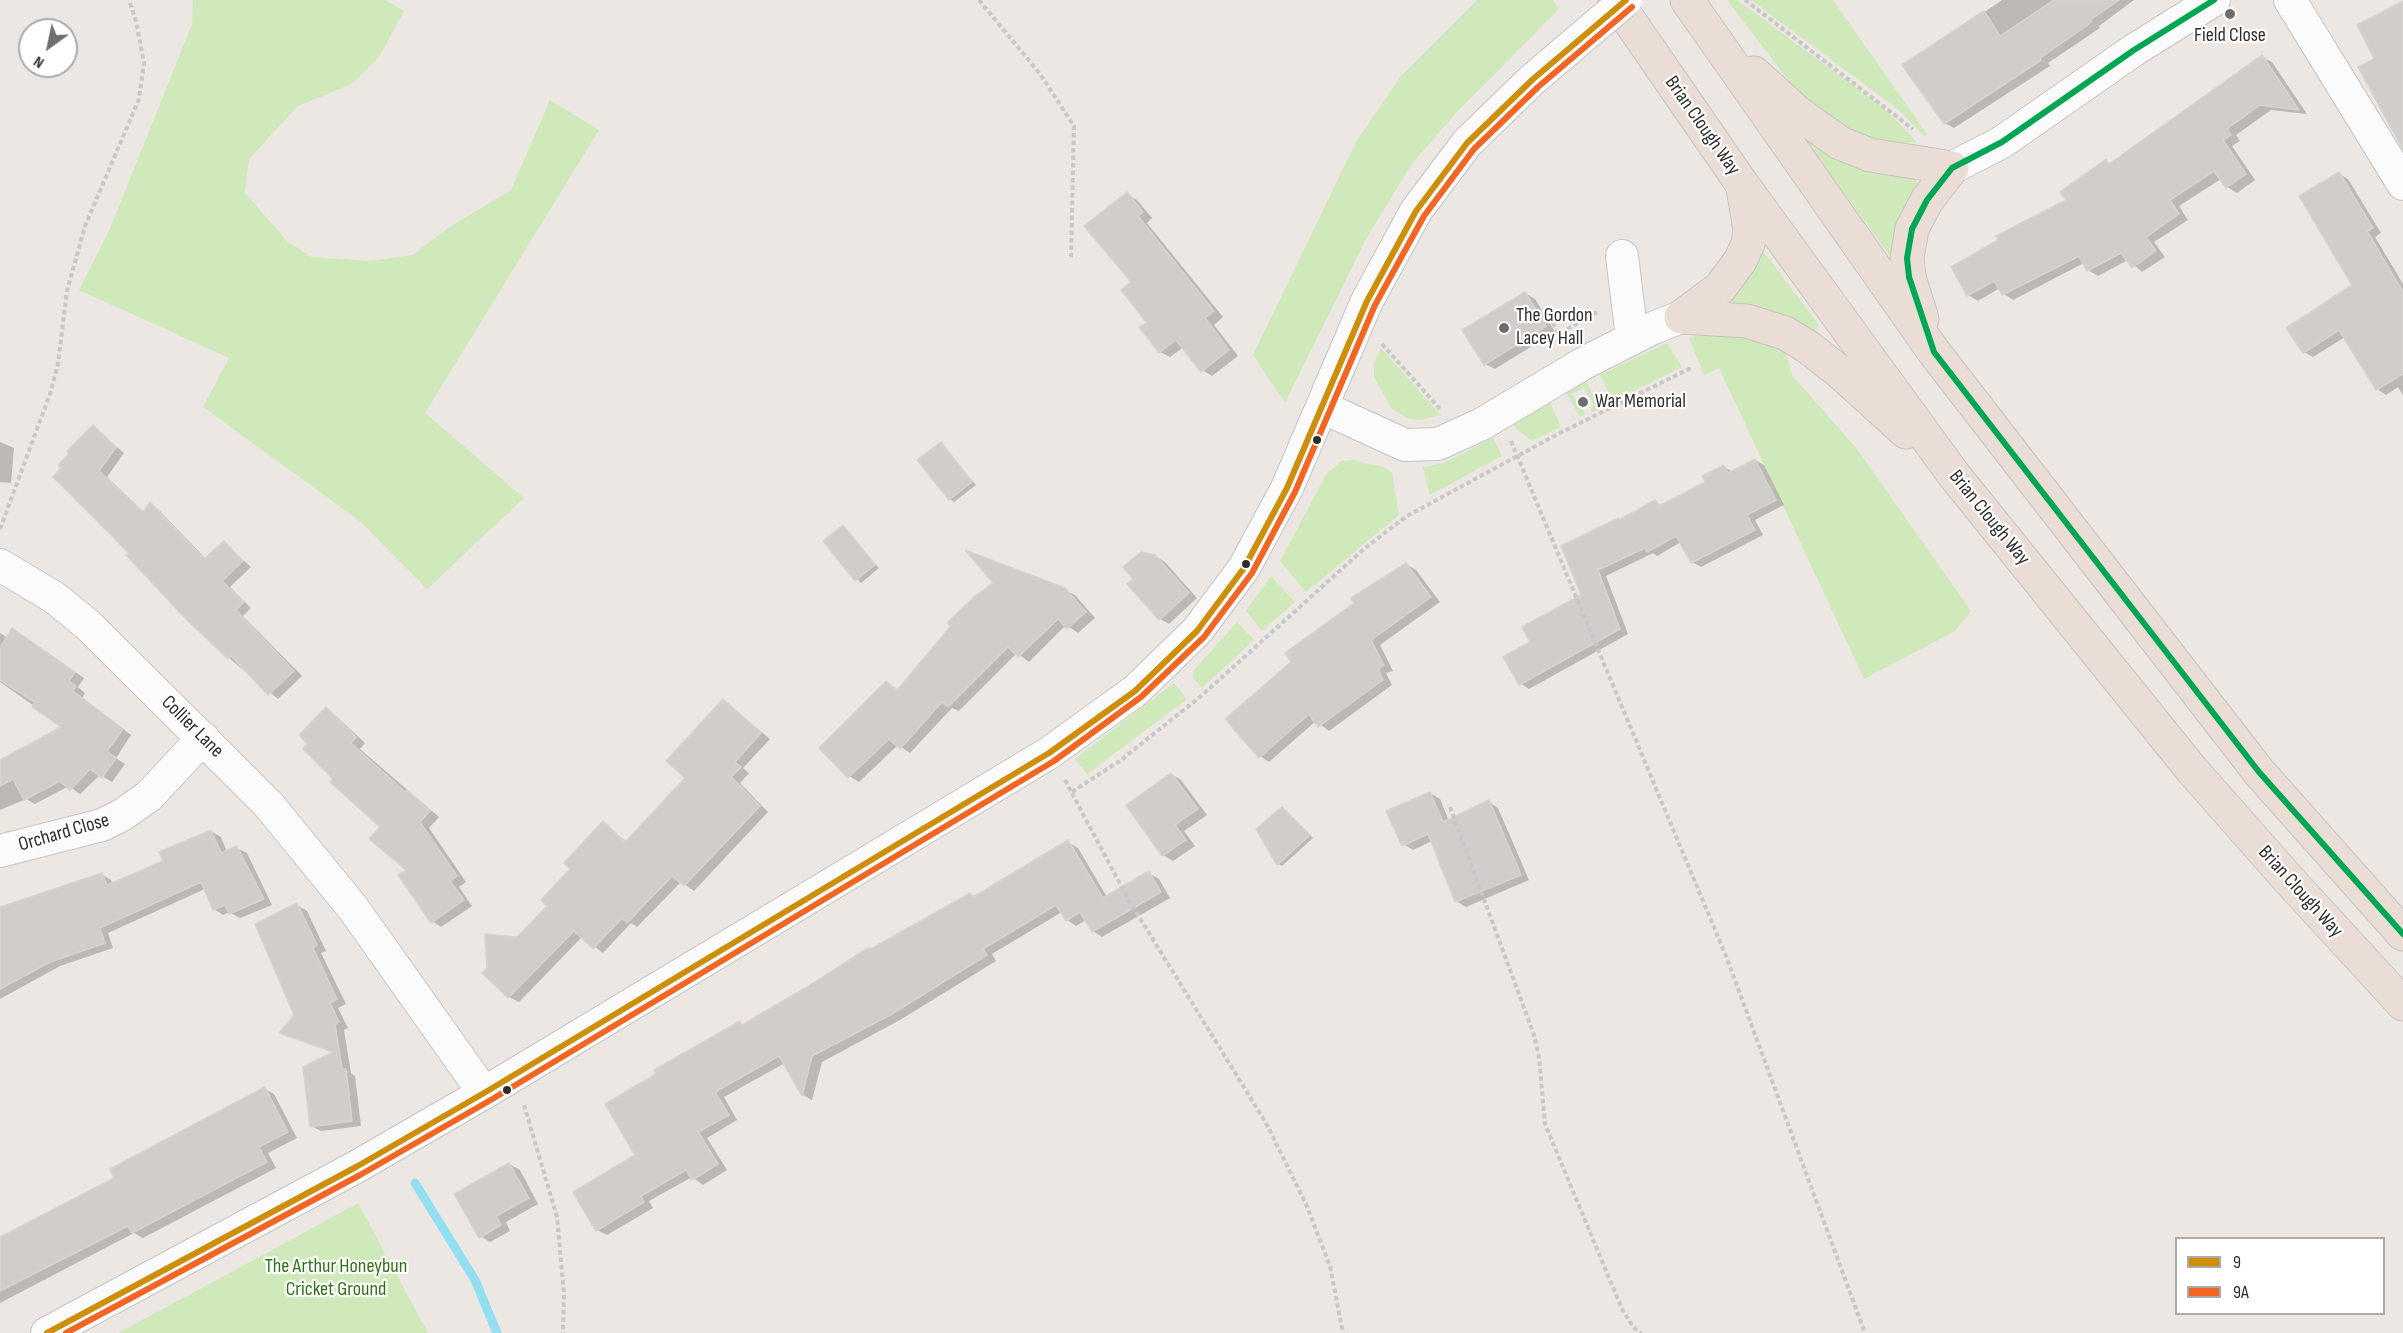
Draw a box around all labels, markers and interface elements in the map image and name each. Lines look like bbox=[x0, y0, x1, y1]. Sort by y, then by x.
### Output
marker: Field Close bbox=[2223, 7, 2237, 21]
north arrow bbox=[18, 18, 78, 78]
place label: Field Close bbox=[2194, 24, 2266, 48]
text: N bbox=[30, 52, 48, 72]
street label: Brian Clough Way bbox=[1659, 72, 1745, 180]
place label: The Gordon Lacey Hall bbox=[1516, 304, 1593, 351]
marker: The Gordon Lacey Hall bbox=[1497, 321, 1511, 335]
place label: War Memorial bbox=[1595, 390, 1686, 414]
marker: War Memorial bbox=[1576, 395, 1590, 409]
unlabelled marker bbox=[1311, 434, 1323, 446]
street label: Brian Clough Way bbox=[1943, 466, 2035, 570]
unlabelled marker bbox=[1240, 558, 1252, 570]
street label: Collier Lane bbox=[156, 691, 228, 763]
street label: Orchard Close bbox=[16, 809, 112, 857]
street label: Brian Clough Way bbox=[2252, 841, 2348, 943]
unlabelled marker bbox=[501, 1084, 513, 1096]
legend bbox=[2175, 1237, 2385, 1315]
text: 9 bbox=[2233, 1252, 2241, 1273]
park label: The Arthur Honeybun Cricket Ground bbox=[265, 1255, 407, 1302]
text: 9A bbox=[2233, 1282, 2249, 1303]

